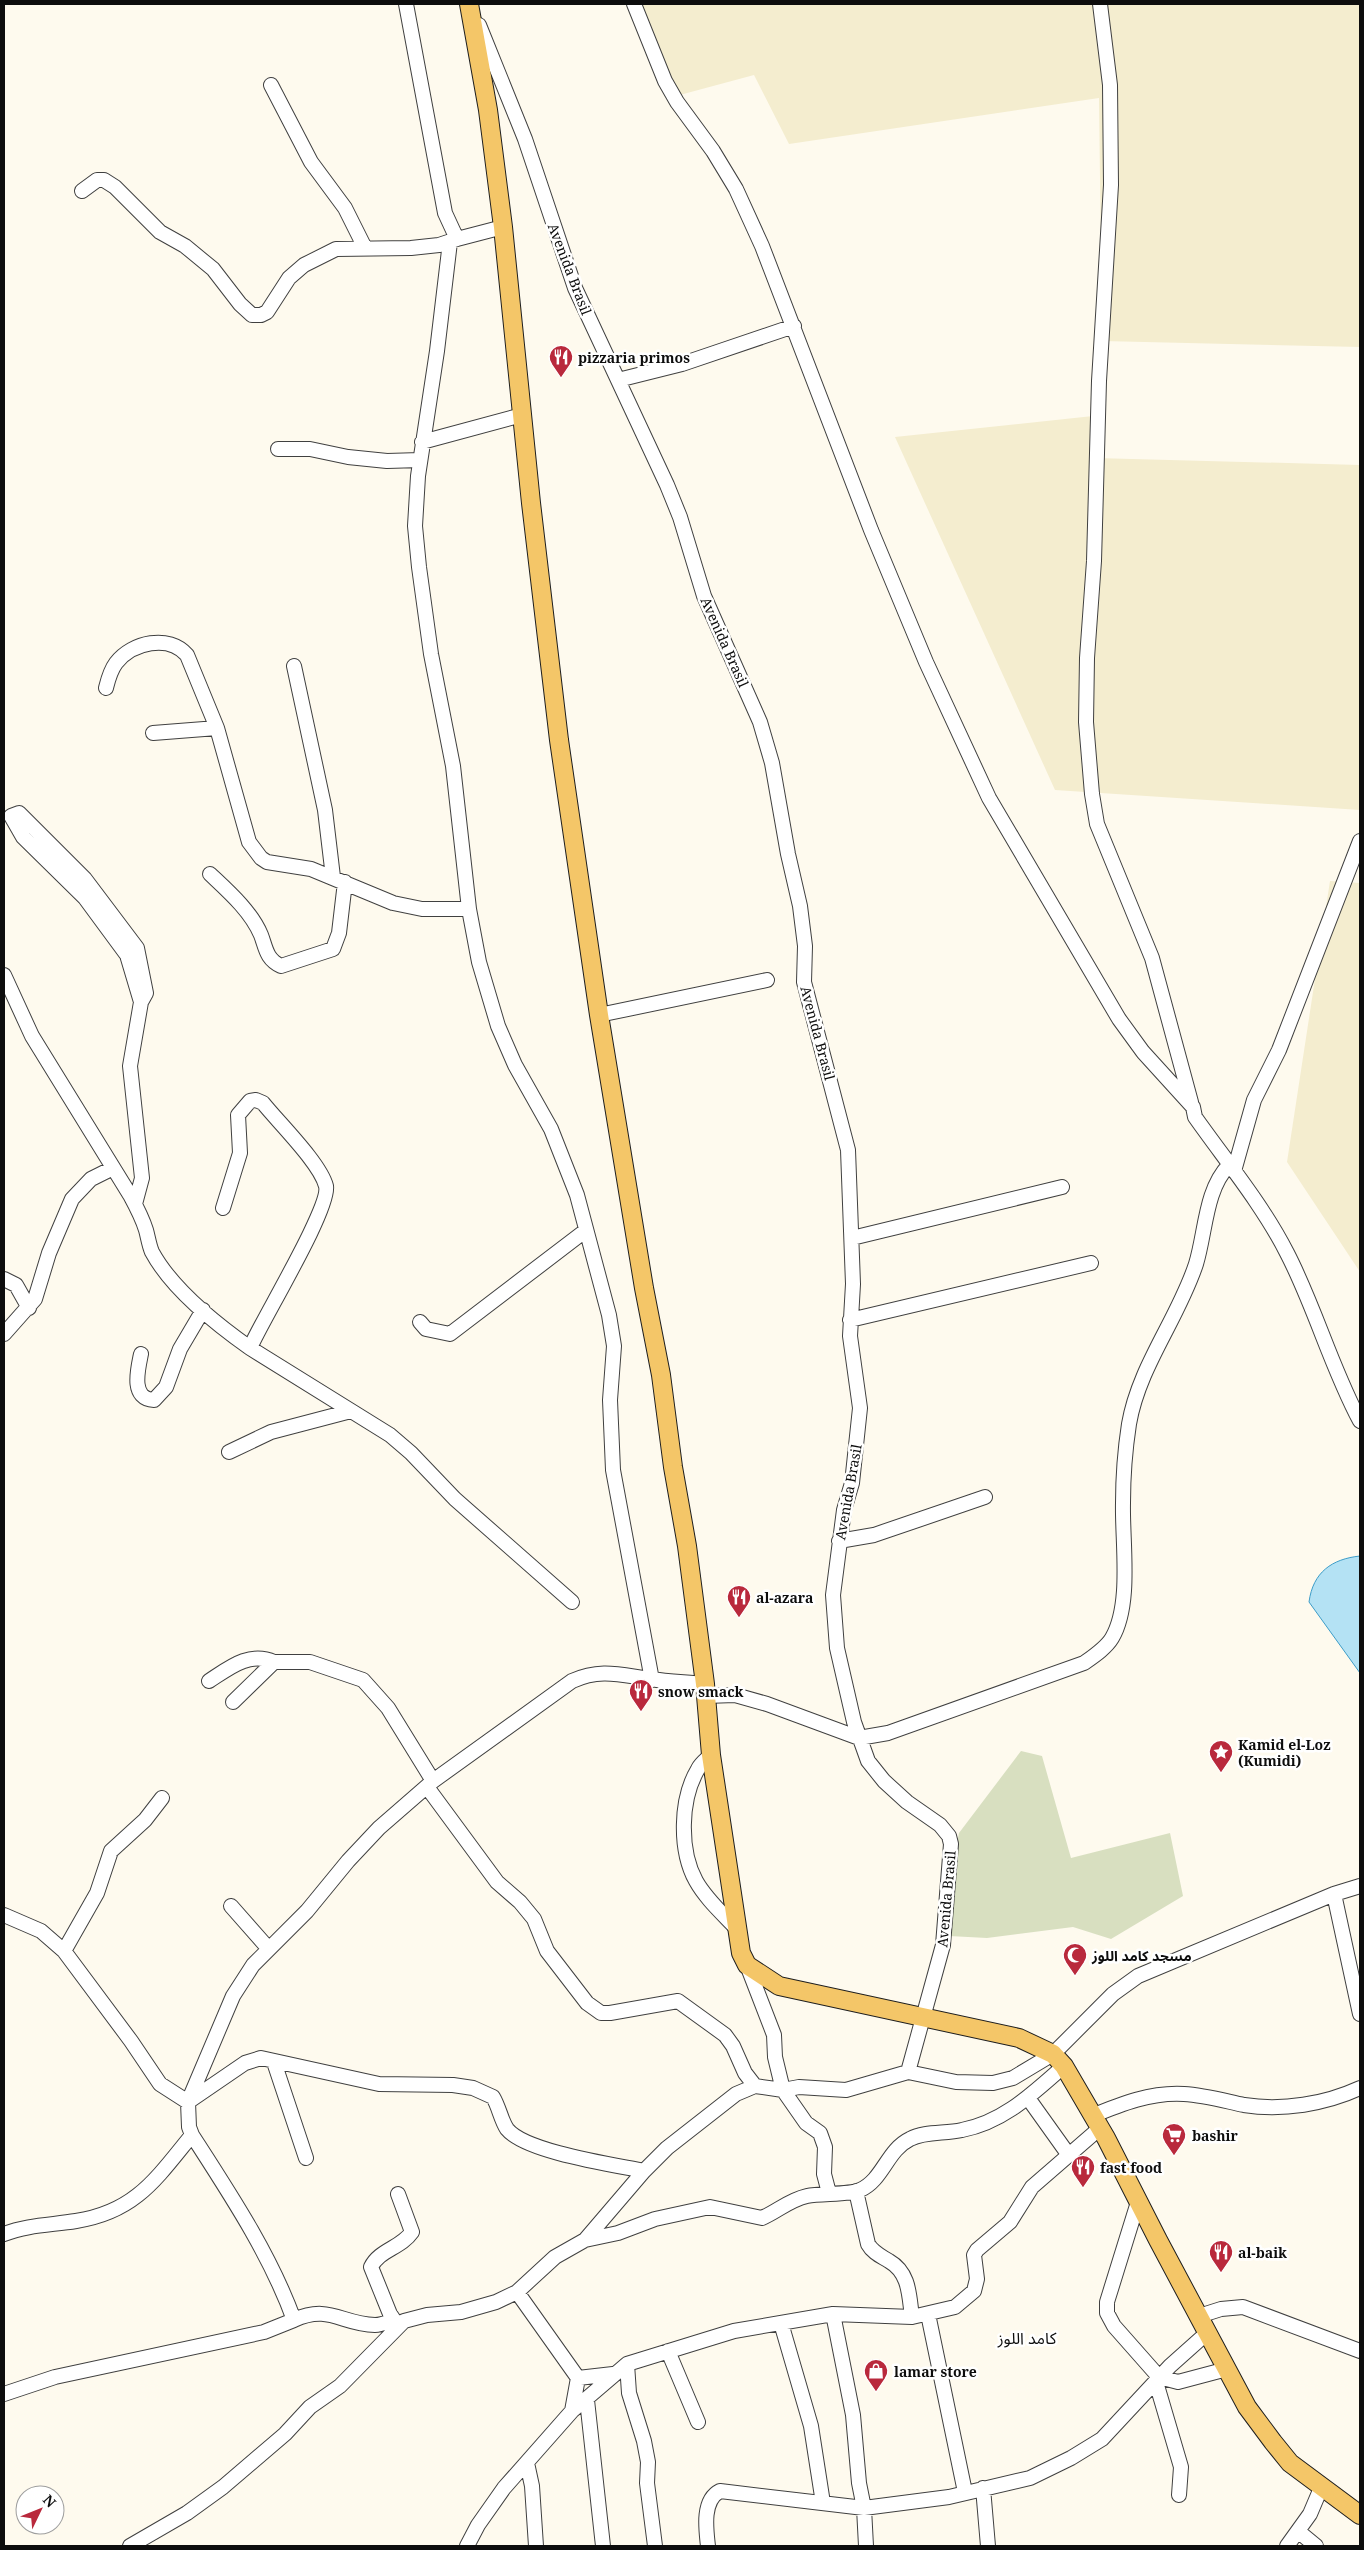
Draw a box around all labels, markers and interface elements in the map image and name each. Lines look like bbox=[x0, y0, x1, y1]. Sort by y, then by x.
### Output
street label: Avenida Brasil bbox=[544, 220, 596, 318]
restaurant icon: pizzaria primos bbox=[548, 344, 574, 378]
place label: pizzaria primos bbox=[578, 348, 690, 367]
street label: Avenida Brasil bbox=[697, 594, 754, 691]
street label: Avenida Brasil bbox=[796, 984, 840, 1083]
street label: Avenida Brasil bbox=[830, 1442, 866, 1541]
restaurant icon: al-azara bbox=[726, 1584, 752, 1618]
place label: al-azara bbox=[756, 1588, 813, 1607]
restaurant icon: snow smack bbox=[628, 1678, 654, 1712]
place label: snow smack bbox=[658, 1682, 744, 1701]
place label: Kamid el-Loz (Kumidi) bbox=[1238, 1735, 1331, 1770]
place icon: Kamid el-Loz (Kumidi) bbox=[1208, 1739, 1234, 1773]
street label: Avenida Brasil bbox=[932, 1849, 960, 1948]
mosque icon: مسجد كامد اللوز bbox=[1062, 1942, 1088, 1976]
place label: مسجد كامد اللوز bbox=[1091, 1946, 1192, 1965]
supermarket icon: bashir bbox=[1161, 2122, 1187, 2156]
place label: bashir bbox=[1192, 2126, 1238, 2145]
restaurant icon: fast food bbox=[1070, 2154, 1096, 2188]
place label: fast food bbox=[1100, 2158, 1162, 2177]
restaurant icon: al-baik bbox=[1208, 2239, 1234, 2273]
place label: al-baik bbox=[1238, 2243, 1287, 2262]
district label: كامد اللوز bbox=[997, 2327, 1057, 2349]
shop icon: lamar store bbox=[863, 2358, 889, 2392]
place label: lamar store bbox=[894, 2362, 977, 2381]
north arrow bbox=[15, 2485, 65, 2535]
text: N bbox=[39, 2490, 61, 2511]

